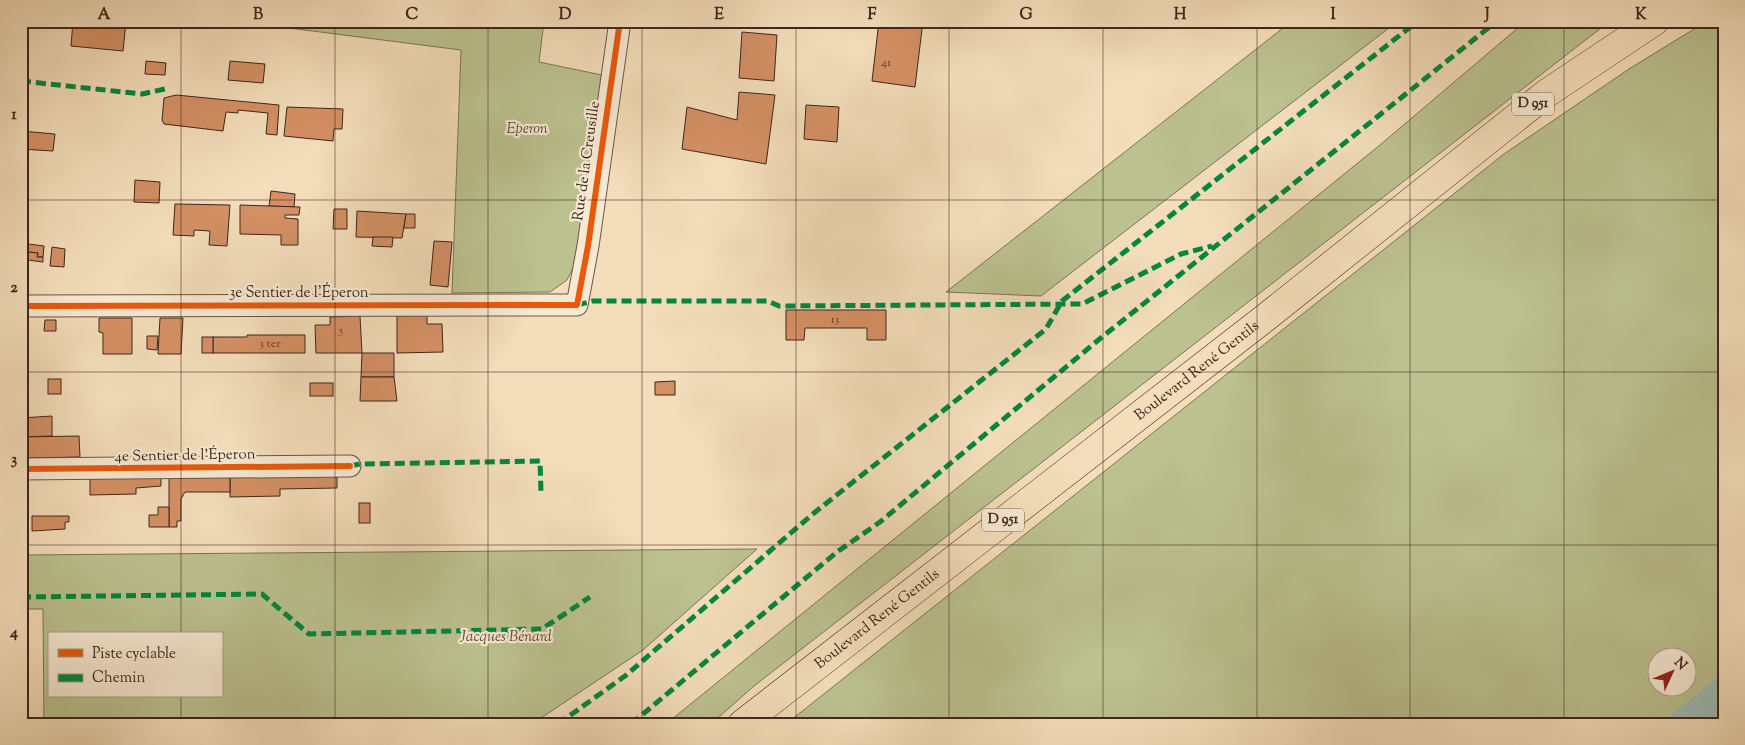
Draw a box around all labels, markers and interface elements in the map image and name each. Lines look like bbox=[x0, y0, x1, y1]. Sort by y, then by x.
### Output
text: A bbox=[98, 4, 111, 27]
text: B bbox=[253, 4, 263, 27]
text: C bbox=[406, 4, 419, 27]
text: D bbox=[559, 4, 572, 27]
text: E bbox=[714, 4, 724, 27]
text: F bbox=[868, 4, 877, 27]
text: G bbox=[1019, 4, 1033, 27]
text: H bbox=[1174, 4, 1187, 27]
text: I bbox=[1330, 4, 1336, 27]
text: J bbox=[1483, 4, 1490, 27]
text: K bbox=[1635, 4, 1647, 27]
house number: 41 bbox=[881, 54, 891, 72]
road number: D 951 bbox=[1512, 92, 1554, 116]
street label: Rue de la Creusille bbox=[568, 100, 606, 222]
text: 1 bbox=[11, 104, 17, 127]
park label: Eperon bbox=[506, 119, 548, 140]
text: 2 bbox=[10, 277, 18, 300]
street label: 3e Sentier de l'Éperon bbox=[229, 282, 369, 304]
house number: 13 bbox=[831, 311, 840, 329]
street label: Boulevard René Gentils bbox=[1130, 316, 1264, 426]
house number: 5 bbox=[338, 322, 343, 340]
house number: 3 ter bbox=[259, 335, 281, 353]
street label: 4e Sentier de l'Éperon bbox=[114, 443, 256, 468]
text: 3 bbox=[11, 449, 18, 472]
road number: D 951 bbox=[982, 508, 1024, 532]
street label: Boulevard René Gentils bbox=[810, 564, 944, 674]
text: 4 bbox=[9, 622, 18, 645]
park label: Jacques Bénard bbox=[459, 627, 552, 648]
legend bbox=[48, 632, 222, 698]
text: Piste cyclable bbox=[92, 644, 176, 665]
north arrow bbox=[1648, 648, 1698, 698]
text: N bbox=[1669, 653, 1691, 675]
text: Chemin bbox=[92, 668, 145, 689]

